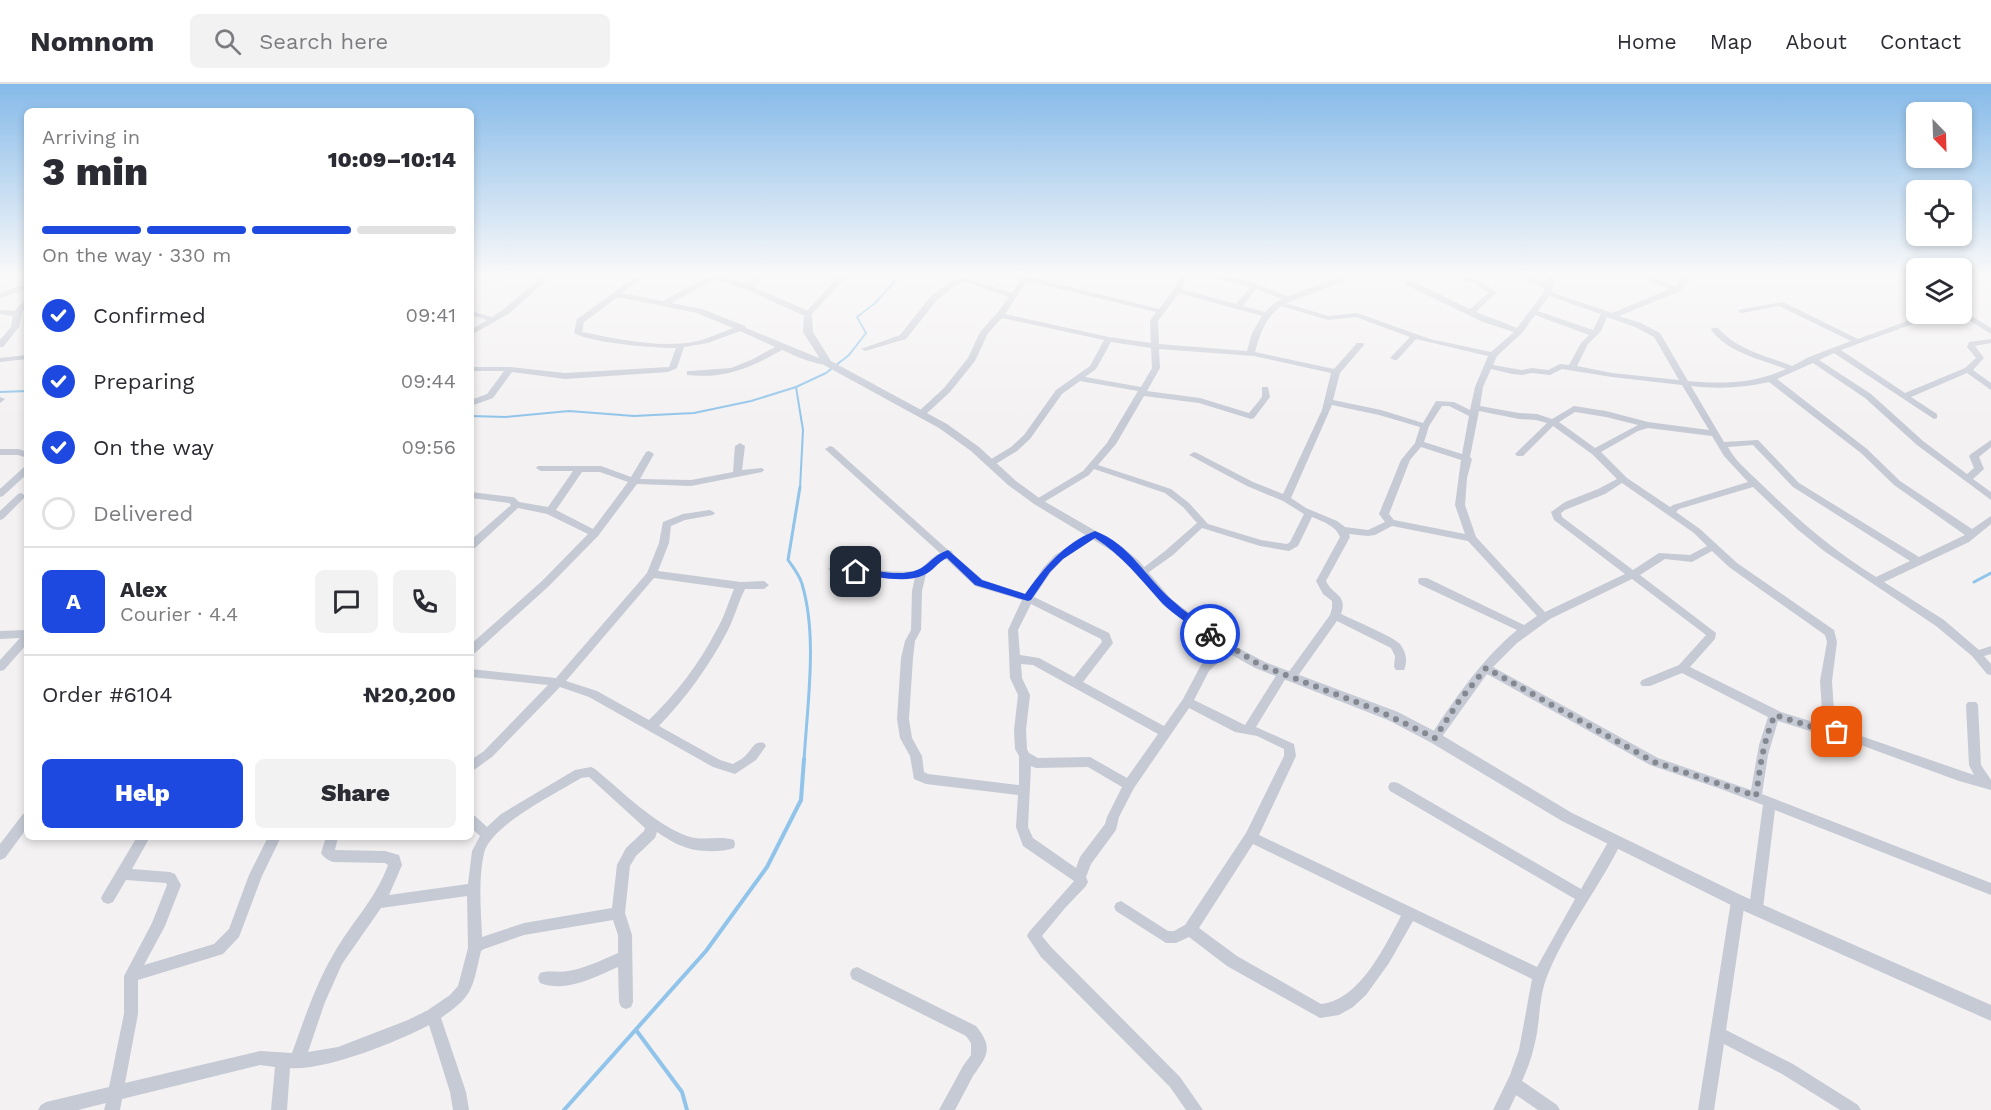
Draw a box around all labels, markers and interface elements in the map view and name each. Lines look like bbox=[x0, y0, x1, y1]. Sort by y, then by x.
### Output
search box bbox=[190, 14, 610, 68]
text: Nomnom bbox=[30, 25, 154, 58]
icon: search bbox=[211, 25, 244, 58]
text: Search here bbox=[259, 29, 388, 54]
text: Home bbox=[1617, 29, 1677, 54]
text: Map bbox=[1710, 29, 1753, 54]
text: About bbox=[1786, 29, 1847, 54]
text: Contact bbox=[1880, 29, 1961, 54]
north arrow bbox=[1906, 102, 1972, 168]
map controls bbox=[1906, 102, 1972, 324]
text: Arriving in bbox=[42, 125, 140, 149]
text: 10:09–10:14 bbox=[328, 147, 456, 172]
text: 3 min bbox=[42, 149, 148, 194]
button: locate bbox=[1906, 180, 1972, 246]
text: On the way · 330 m bbox=[42, 243, 231, 267]
button: layers bbox=[1906, 258, 1972, 324]
icon: check bbox=[42, 299, 75, 332]
text: Confirmed bbox=[93, 303, 206, 328]
text: 09:41 bbox=[406, 303, 456, 327]
icon: check bbox=[42, 365, 75, 398]
text: Preparing bbox=[93, 369, 194, 394]
text: 09:44 bbox=[401, 369, 456, 393]
icon: check bbox=[42, 431, 75, 464]
text: On the way bbox=[93, 435, 214, 460]
text: 09:56 bbox=[402, 435, 456, 459]
text: Delivered bbox=[93, 501, 193, 526]
pin bbox=[830, 546, 881, 597]
icon: home bbox=[839, 555, 872, 588]
button: chat bbox=[315, 570, 378, 633]
button: phone bbox=[393, 570, 456, 633]
text: Alex bbox=[120, 577, 167, 602]
text: A bbox=[66, 589, 81, 614]
text: Courier · 4.4 bbox=[120, 602, 238, 626]
courier bbox=[1180, 604, 1240, 664]
icon: bike bbox=[1194, 618, 1227, 651]
text: Order #6104 bbox=[42, 682, 173, 707]
text: ₦20,200 bbox=[363, 682, 456, 707]
pin bbox=[1811, 706, 1862, 757]
icon: bag bbox=[1820, 715, 1853, 748]
button: Help bbox=[42, 759, 243, 828]
button: Share bbox=[255, 759, 456, 828]

